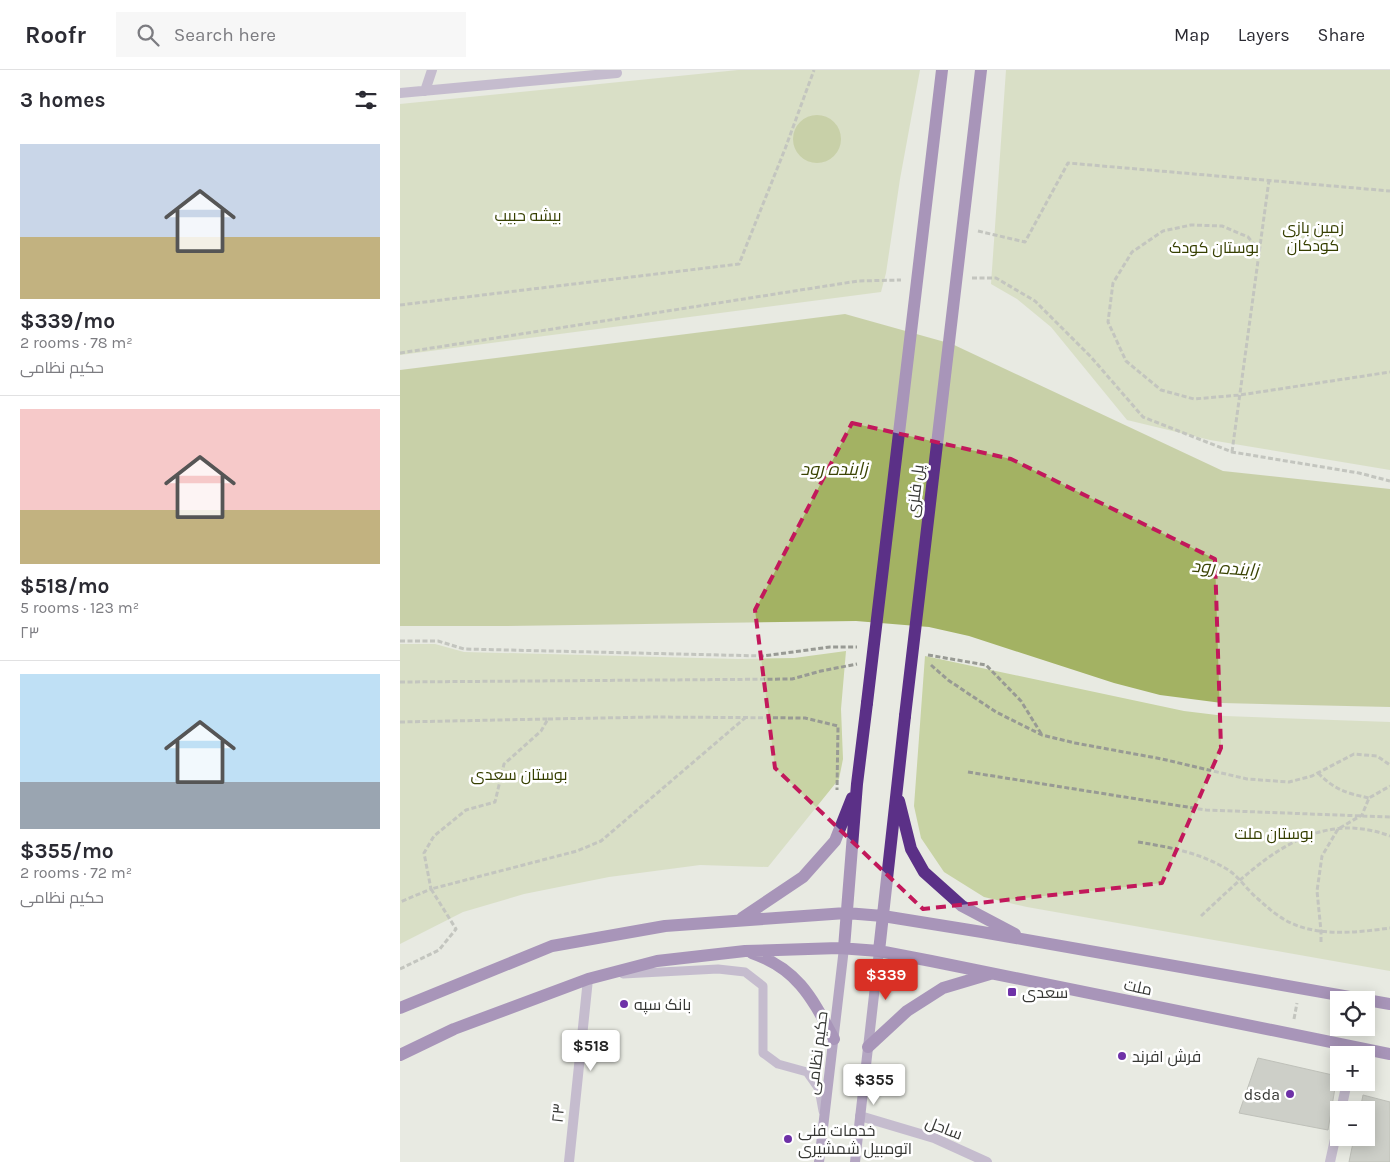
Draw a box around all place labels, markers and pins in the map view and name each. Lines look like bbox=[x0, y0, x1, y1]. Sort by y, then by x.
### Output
pin: $339 bbox=[856, 958, 916, 1001]
place label: سعدی bbox=[1022, 983, 1068, 1003]
marker: سعدی bbox=[1006, 986, 1018, 998]
place label: بانک سپه bbox=[634, 995, 691, 1015]
marker: بانک سپه bbox=[618, 998, 630, 1010]
pin: $518 bbox=[561, 1030, 621, 1072]
place label: فرش افرند bbox=[1132, 1047, 1201, 1067]
marker: فرش افرند bbox=[1116, 1050, 1128, 1062]
pin: $355 bbox=[844, 1064, 904, 1106]
place label: dsda bbox=[1244, 1085, 1280, 1104]
marker: dsda bbox=[1284, 1088, 1296, 1100]
place label: خدمات فنی اتومبیل شمشیری bbox=[798, 1121, 912, 1159]
marker: خدمات فنی اتومبیل شمشیری bbox=[782, 1133, 794, 1145]

